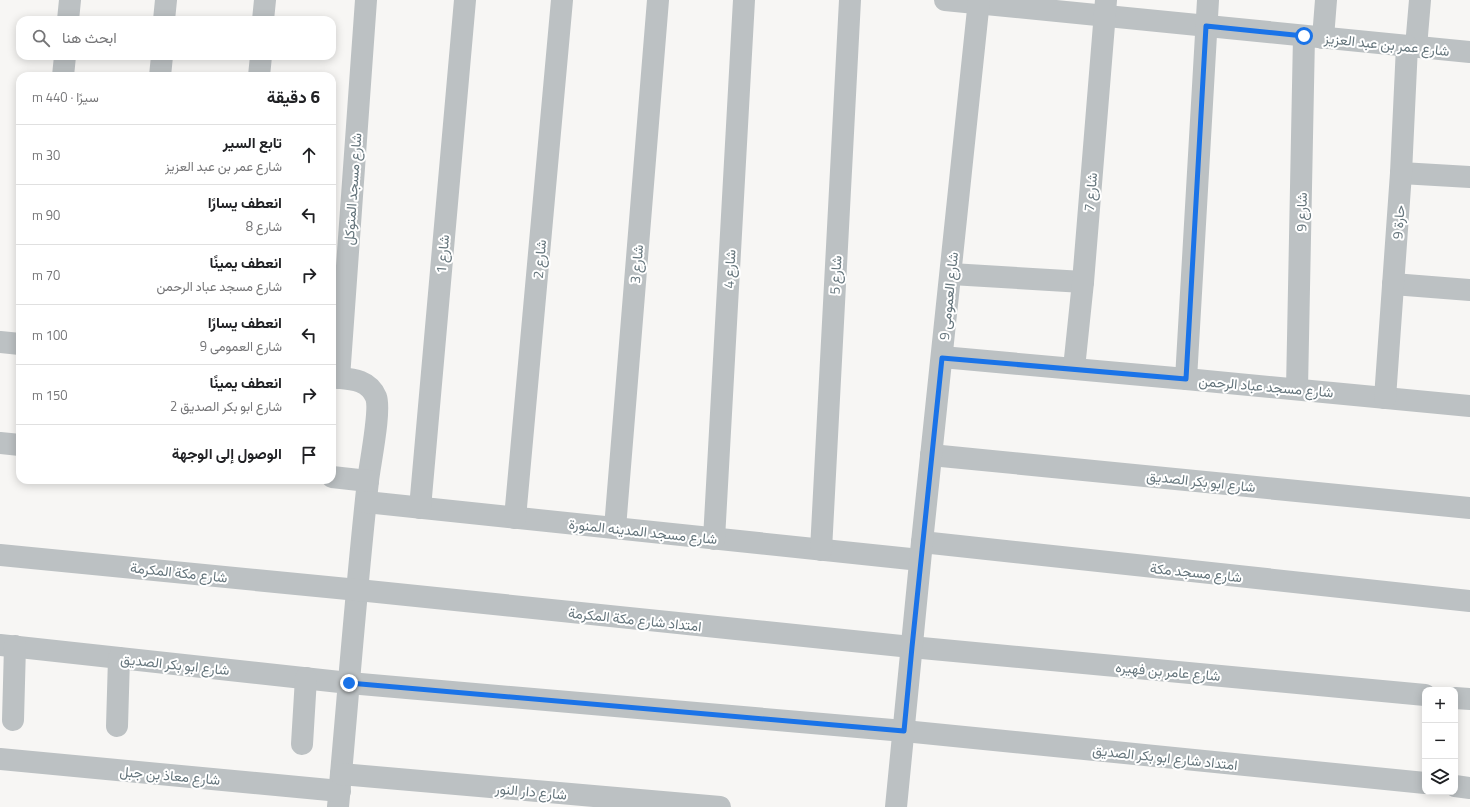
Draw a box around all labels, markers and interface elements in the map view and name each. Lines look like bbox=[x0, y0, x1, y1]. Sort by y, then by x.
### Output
search box bbox=[16, 16, 336, 60]
text: ابحث هنا bbox=[62, 26, 117, 49]
icon: search bbox=[30, 27, 52, 49]
route start bbox=[1295, 27, 1313, 45]
street label: شارع عمر بن عبد العزيز bbox=[1322, 27, 1451, 62]
text: 6 دقيقة bbox=[267, 84, 320, 110]
text: سيرًا · 440 m bbox=[32, 87, 99, 107]
text: تابع السير bbox=[223, 131, 282, 154]
street label: شارع مسجد المتوكل bbox=[338, 132, 367, 246]
icon: ahead bbox=[298, 144, 320, 166]
text: 30 m bbox=[32, 145, 60, 165]
text: شارع عمر بن عبد العزيز bbox=[165, 156, 282, 176]
street label: شارع 7 bbox=[1078, 172, 1103, 212]
text: انعطف يسارًا bbox=[208, 191, 282, 214]
street label: شارع 9 bbox=[1290, 192, 1313, 232]
icon: left bbox=[298, 204, 320, 226]
street label: حارة 9 bbox=[1386, 204, 1410, 240]
text: 90 m bbox=[32, 205, 60, 225]
text: شارع 8 bbox=[246, 216, 282, 236]
street label: شارع 1 bbox=[430, 234, 455, 274]
street label: شارع 2 bbox=[527, 239, 552, 279]
street label: شارع 3 bbox=[624, 244, 649, 284]
street label: شارع 4 bbox=[717, 249, 742, 289]
text: انعطف يمينًا bbox=[210, 251, 282, 274]
street label: شارع العمومى 9 bbox=[933, 251, 964, 341]
street label: شارع 5 bbox=[823, 255, 848, 295]
icon: right bbox=[298, 264, 320, 286]
text: 70 m bbox=[32, 265, 60, 285]
text: شارع مسجد عباد الرحمن bbox=[156, 276, 282, 296]
text: انعطف يسارًا bbox=[208, 311, 282, 334]
icon: left bbox=[298, 324, 320, 346]
text: 100 m bbox=[32, 325, 68, 345]
text: شارع العمومى 9 bbox=[200, 336, 282, 356]
street label: شارع مسجد عباد الرحمن bbox=[1198, 370, 1334, 403]
text: انعطف يمينًا bbox=[210, 371, 282, 394]
icon: right bbox=[298, 384, 320, 406]
text: 150 m bbox=[32, 385, 68, 405]
text: شارع ابو بكر الصديق 2 bbox=[170, 396, 282, 416]
text: الوصول إلى الوجهة bbox=[172, 442, 282, 465]
icon: arrive bbox=[298, 444, 320, 466]
street label: شارع ابو بكر الصديق bbox=[1145, 465, 1257, 498]
street label: شارع مسجد المدينه المنورة bbox=[568, 513, 718, 550]
street label: شارع مكة المكرمة bbox=[129, 556, 229, 589]
street label: شارع مسجد مكة bbox=[1149, 557, 1243, 588]
street label: امتداد شارع مكة المكرمة bbox=[567, 602, 703, 637]
street label: شارع ابو بكر الصديق bbox=[119, 648, 231, 681]
street label: شارع عامر بن فهيره bbox=[1115, 656, 1221, 687]
route end bbox=[340, 674, 358, 692]
map controls bbox=[1422, 687, 1458, 795]
button: + bbox=[1422, 687, 1458, 723]
button: − bbox=[1422, 723, 1458, 759]
street label: امتداد شارع ابو بكر الصديق bbox=[1091, 739, 1239, 776]
button: layers bbox=[1422, 759, 1458, 795]
street label: شارع معاذ بن جبل bbox=[119, 760, 221, 791]
street label: شارع دار النور bbox=[493, 777, 568, 806]

